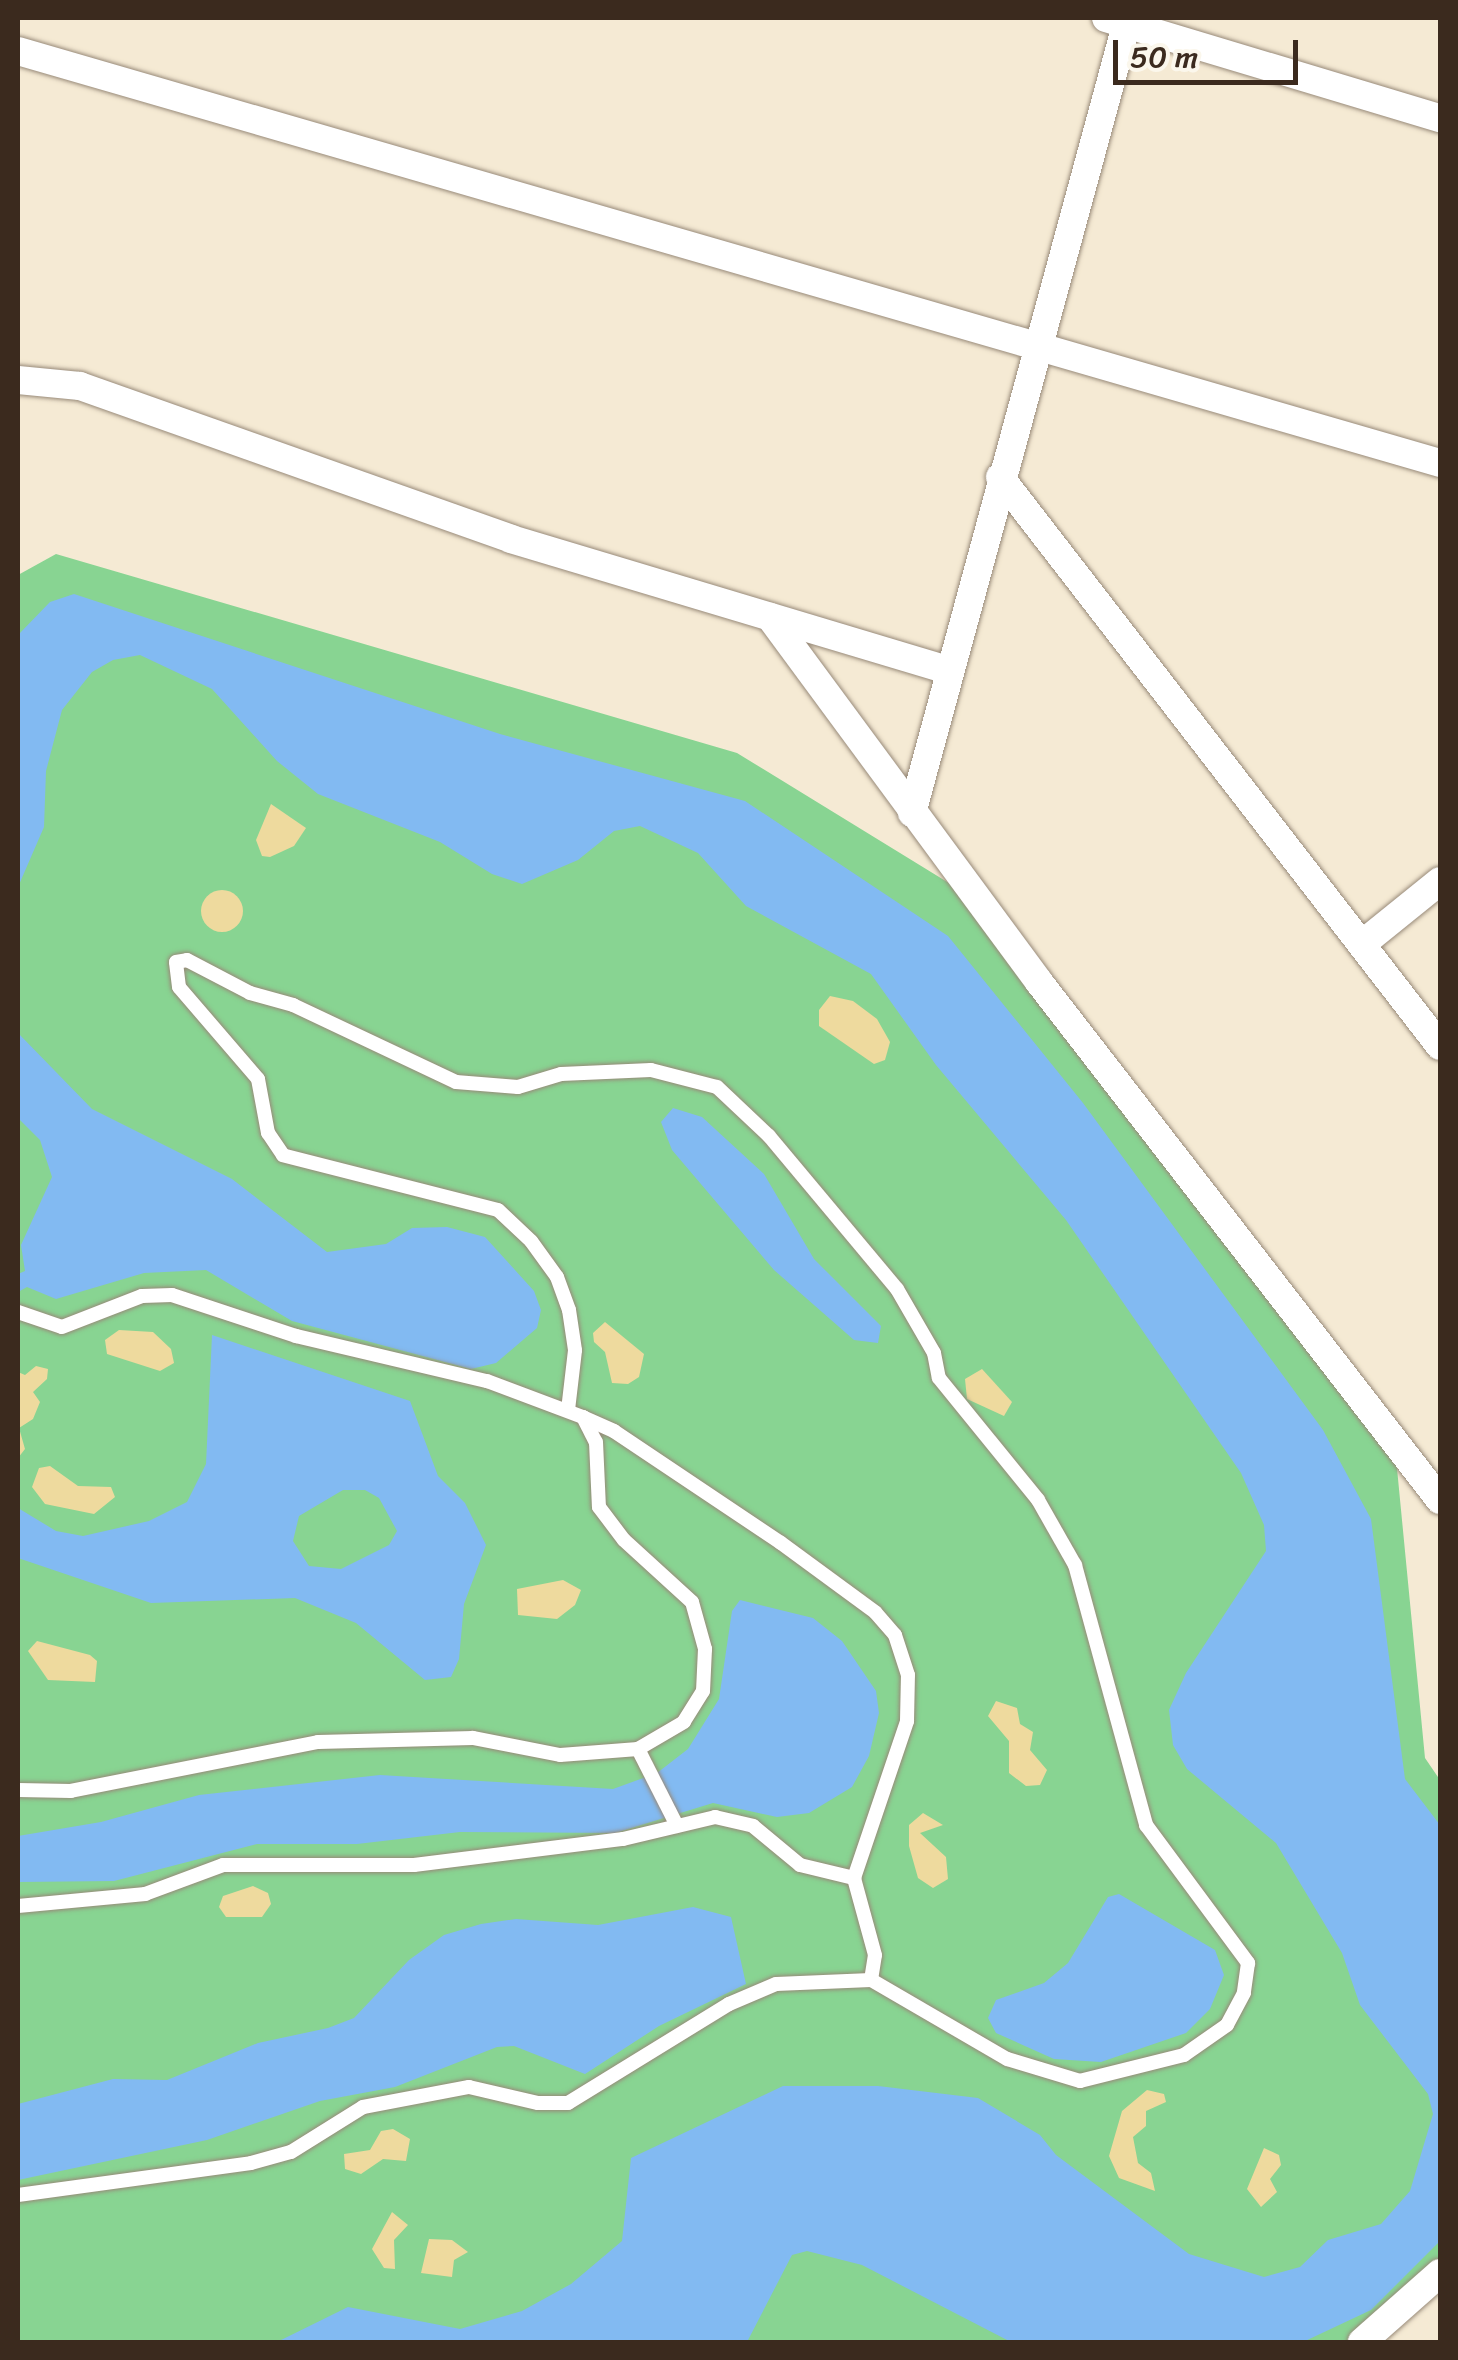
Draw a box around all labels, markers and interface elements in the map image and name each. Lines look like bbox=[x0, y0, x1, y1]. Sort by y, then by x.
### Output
scale bar bbox=[1118, 20, 1303, 82]
text: 50 m bbox=[1130, 30, 1198, 84]

